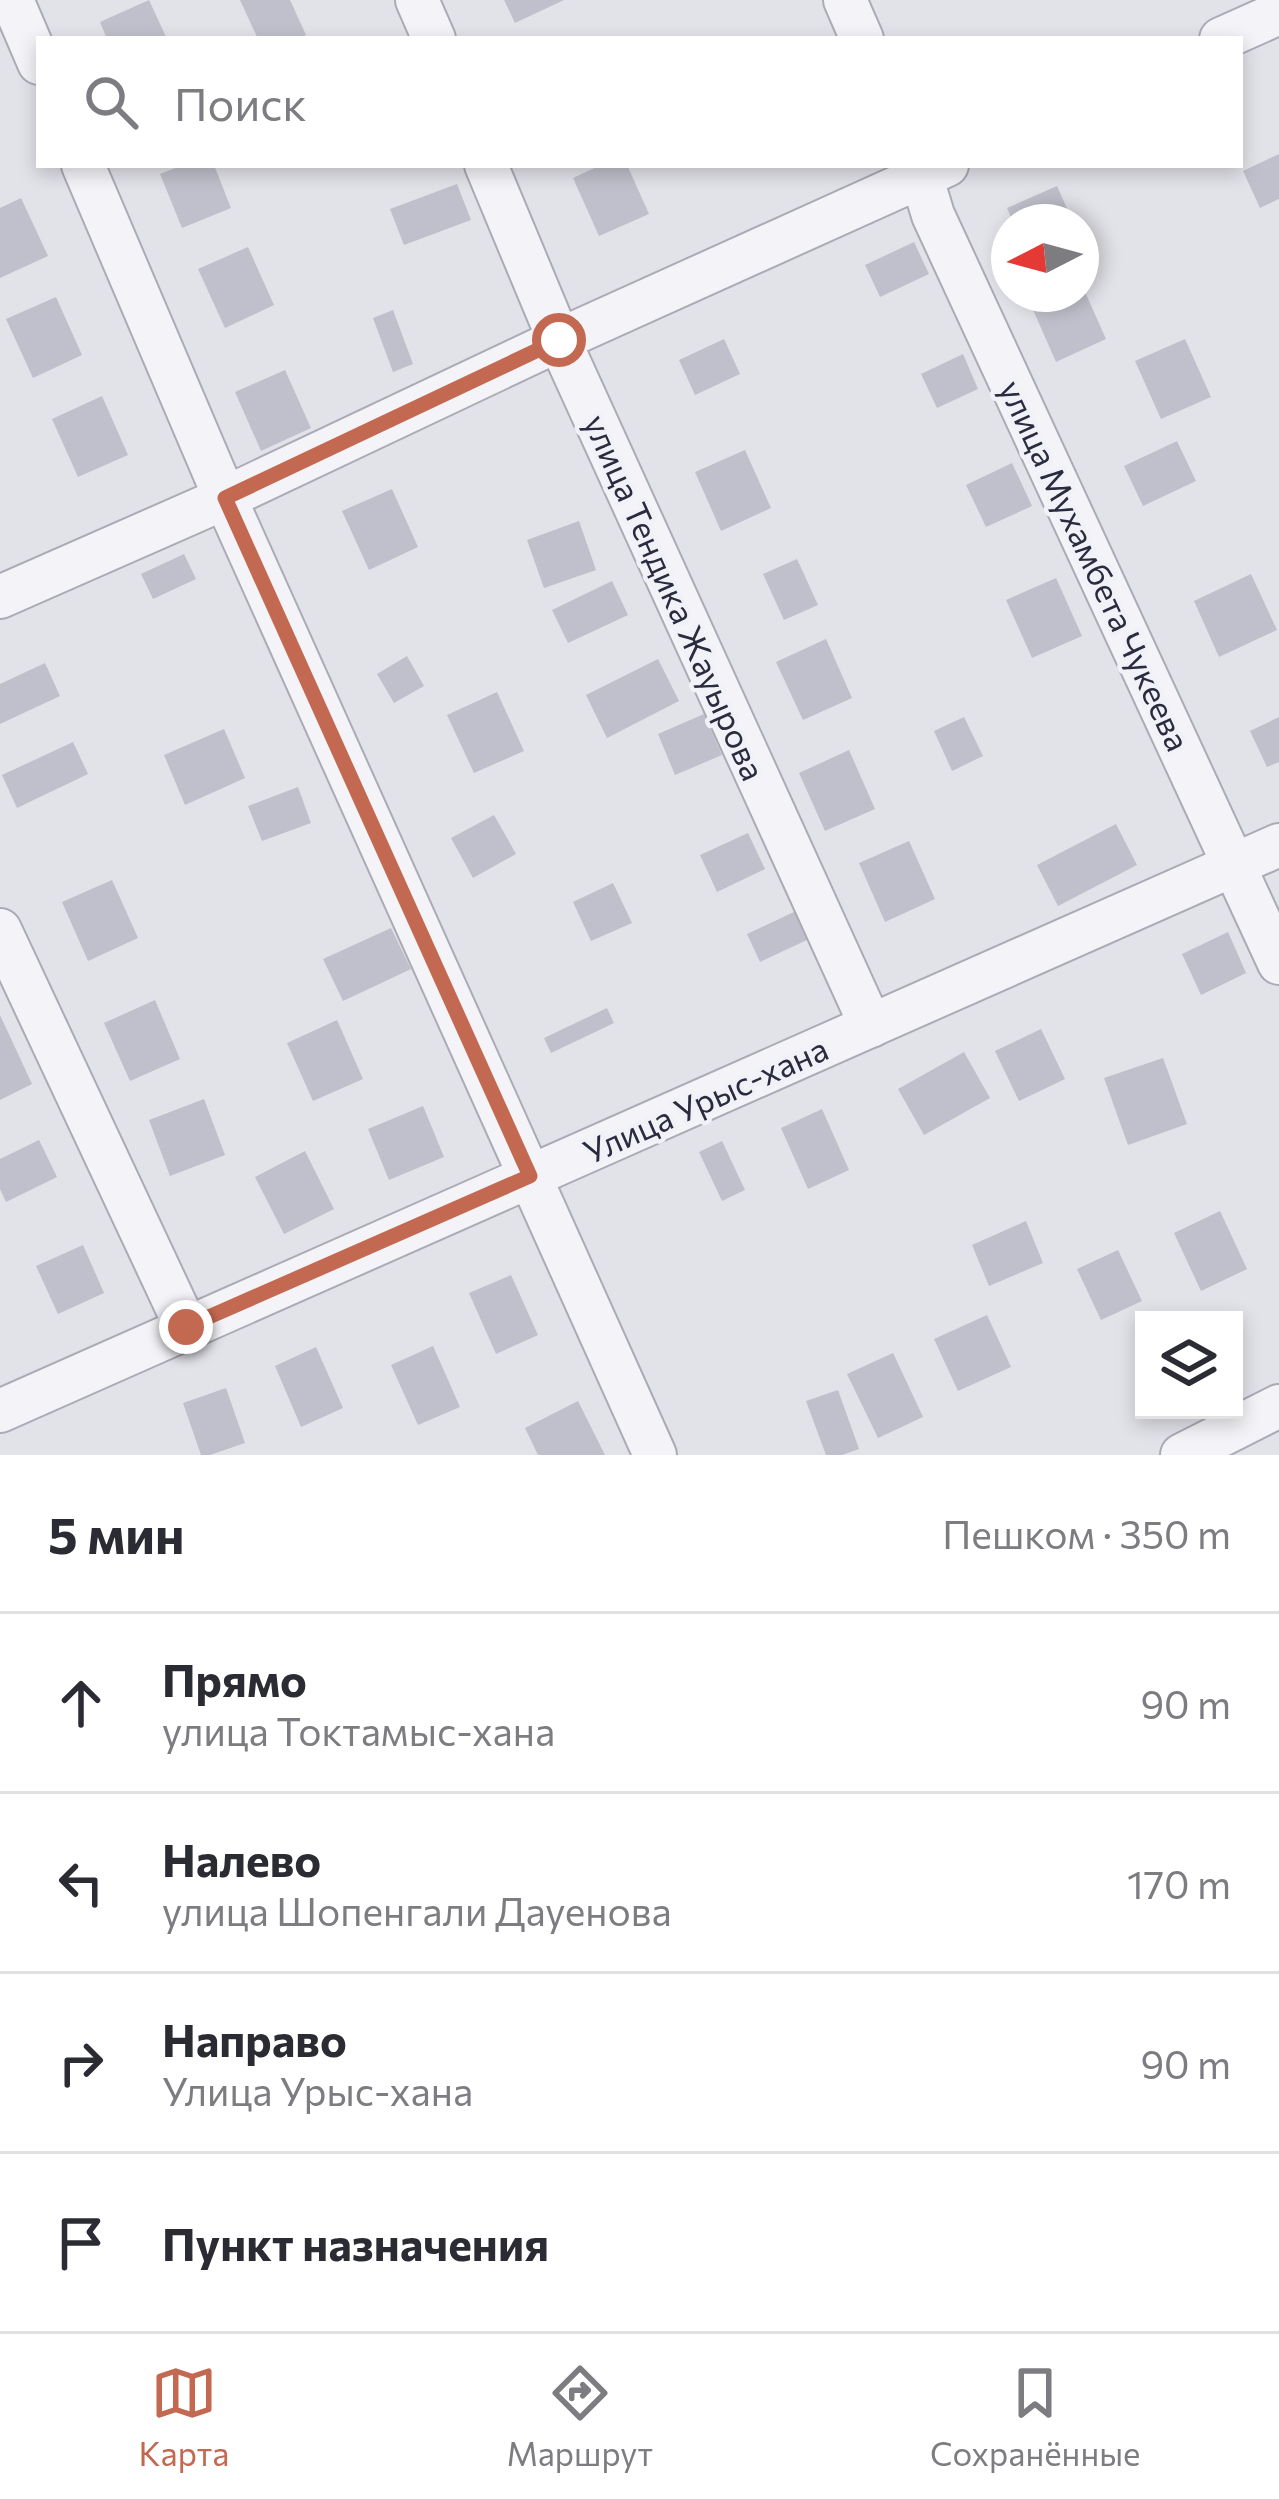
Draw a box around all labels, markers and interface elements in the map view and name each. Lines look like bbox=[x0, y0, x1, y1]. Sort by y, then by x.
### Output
search box bbox=[36, 36, 1243, 168]
icon: search bbox=[78, 69, 144, 135]
text: Поиск bbox=[174, 75, 307, 130]
north arrow bbox=[991, 204, 1099, 312]
route start bbox=[532, 313, 586, 367]
street label: улица Мухамбета Чукеева bbox=[992, 373, 1200, 757]
street label: улица Тендика Жауырова bbox=[577, 408, 775, 786]
street label: Улица Урыс-хана bbox=[576, 1027, 834, 1171]
route end bbox=[159, 1300, 213, 1354]
map controls bbox=[1135, 1311, 1243, 1419]
button: layers bbox=[1135, 1311, 1243, 1419]
text: 5 мин bbox=[48, 1502, 185, 1565]
text: Пешком · 350 m bbox=[942, 1509, 1231, 1557]
text: Прямо bbox=[162, 1651, 307, 1706]
icon: ahead bbox=[48, 1670, 114, 1736]
text: 90 m bbox=[1140, 1679, 1231, 1727]
text: улица Токтамыс-хана bbox=[162, 1706, 555, 1754]
text: Налево bbox=[162, 1831, 321, 1886]
icon: left bbox=[48, 1850, 114, 1916]
text: 170 m bbox=[1127, 1859, 1231, 1907]
text: улица Шопенгали Дауенова bbox=[162, 1886, 672, 1934]
text: Направо bbox=[162, 2011, 347, 2066]
icon: right bbox=[48, 2030, 114, 2096]
text: 90 m bbox=[1140, 2039, 1231, 2087]
text: Улица Урыс-хана bbox=[162, 2066, 473, 2114]
icon: arrive bbox=[48, 2210, 114, 2276]
text: Пункт назначения bbox=[162, 2215, 549, 2270]
tab: Карта bbox=[138, 2360, 229, 2473]
tab: Маршрут bbox=[506, 2360, 653, 2473]
tab: Сохранённые bbox=[930, 2360, 1141, 2473]

